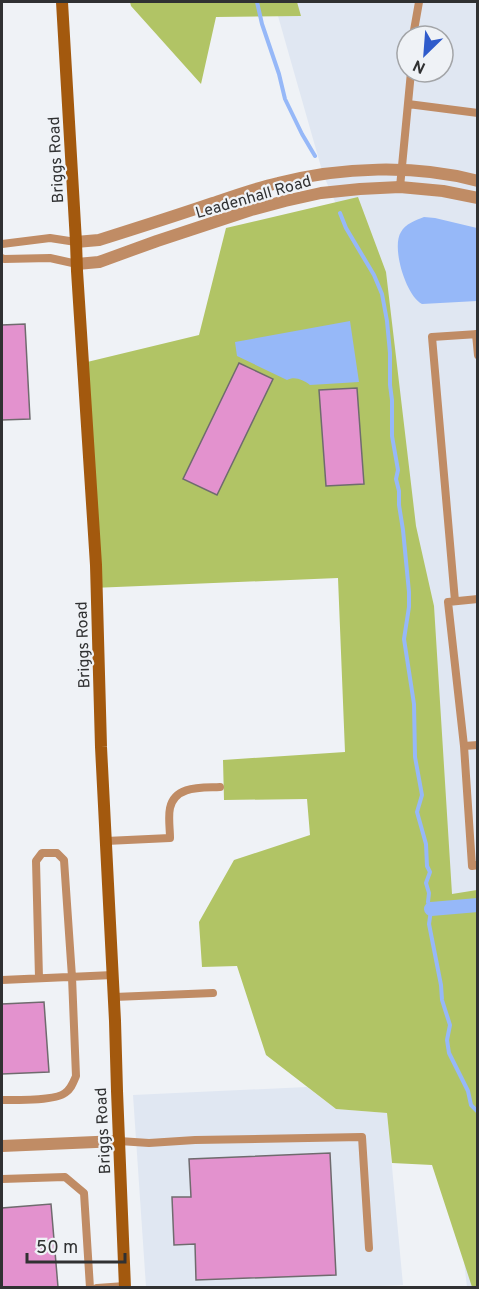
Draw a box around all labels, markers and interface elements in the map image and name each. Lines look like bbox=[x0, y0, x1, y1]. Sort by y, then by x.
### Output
north arrow bbox=[395, 24, 455, 84]
text: N bbox=[410, 54, 429, 77]
street label: Briggs Road bbox=[45, 116, 69, 204]
street label: Leadenhall Road bbox=[193, 172, 314, 224]
street label: Briggs Road bbox=[72, 601, 96, 689]
street label: Briggs Road bbox=[92, 1087, 116, 1175]
scale bar bbox=[27, 1226, 124, 1264]
text: 50 m bbox=[36, 1237, 78, 1260]

